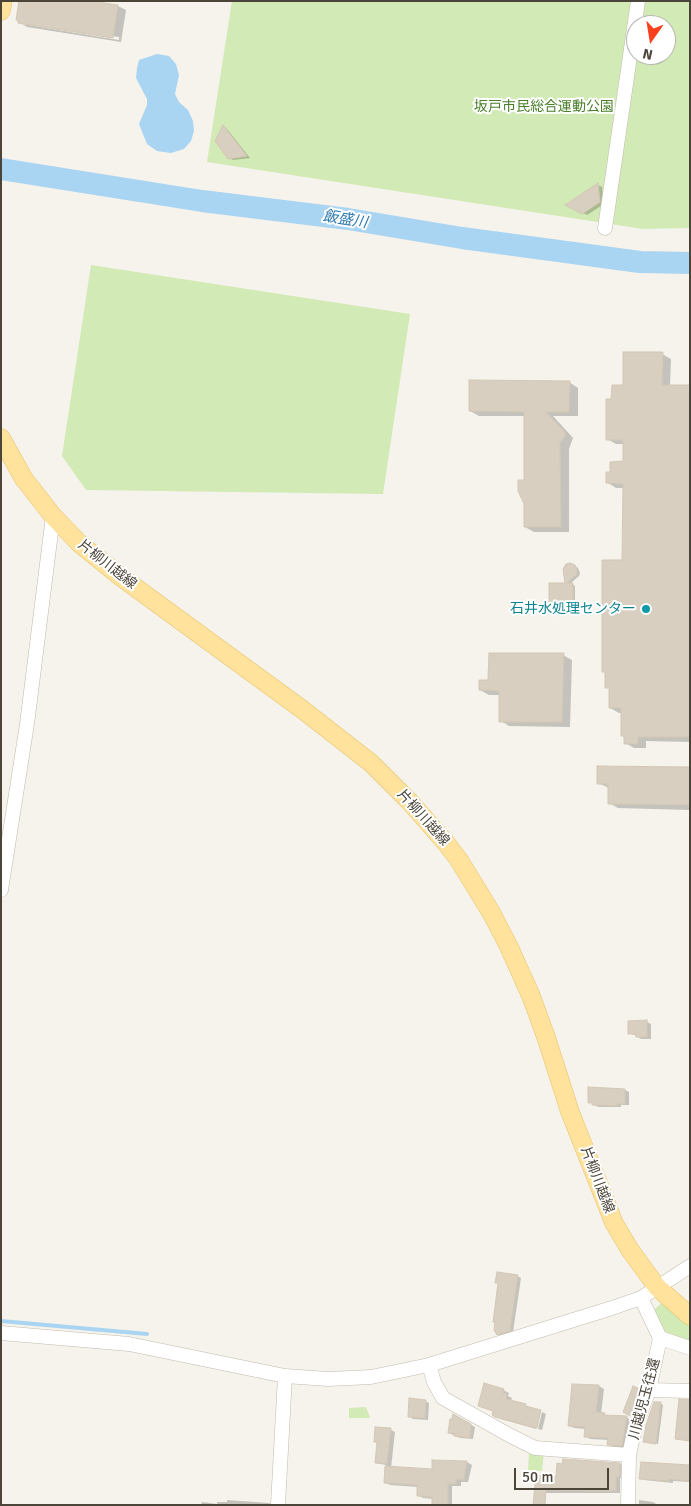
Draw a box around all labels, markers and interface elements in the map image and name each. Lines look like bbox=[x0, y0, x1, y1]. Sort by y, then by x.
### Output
north arrow bbox=[626, 15, 676, 65]
text: N bbox=[641, 45, 654, 64]
park label: 坂戸市民総合運動公園 bbox=[474, 99, 614, 115]
water label: 飯盛川 bbox=[321, 208, 369, 232]
street label: 片柳川越線 bbox=[74, 537, 140, 593]
place label: 石井水処理センター bbox=[510, 601, 636, 617]
marker: 石井水処理センター bbox=[640, 603, 652, 615]
street label: 片柳川越線 bbox=[393, 786, 453, 850]
street label: 片柳川越線 bbox=[577, 1144, 617, 1216]
street label: 川越児玉往還 bbox=[626, 1356, 664, 1442]
scale bar bbox=[516, 1458, 611, 1490]
text: 50 m bbox=[522, 1468, 553, 1486]

